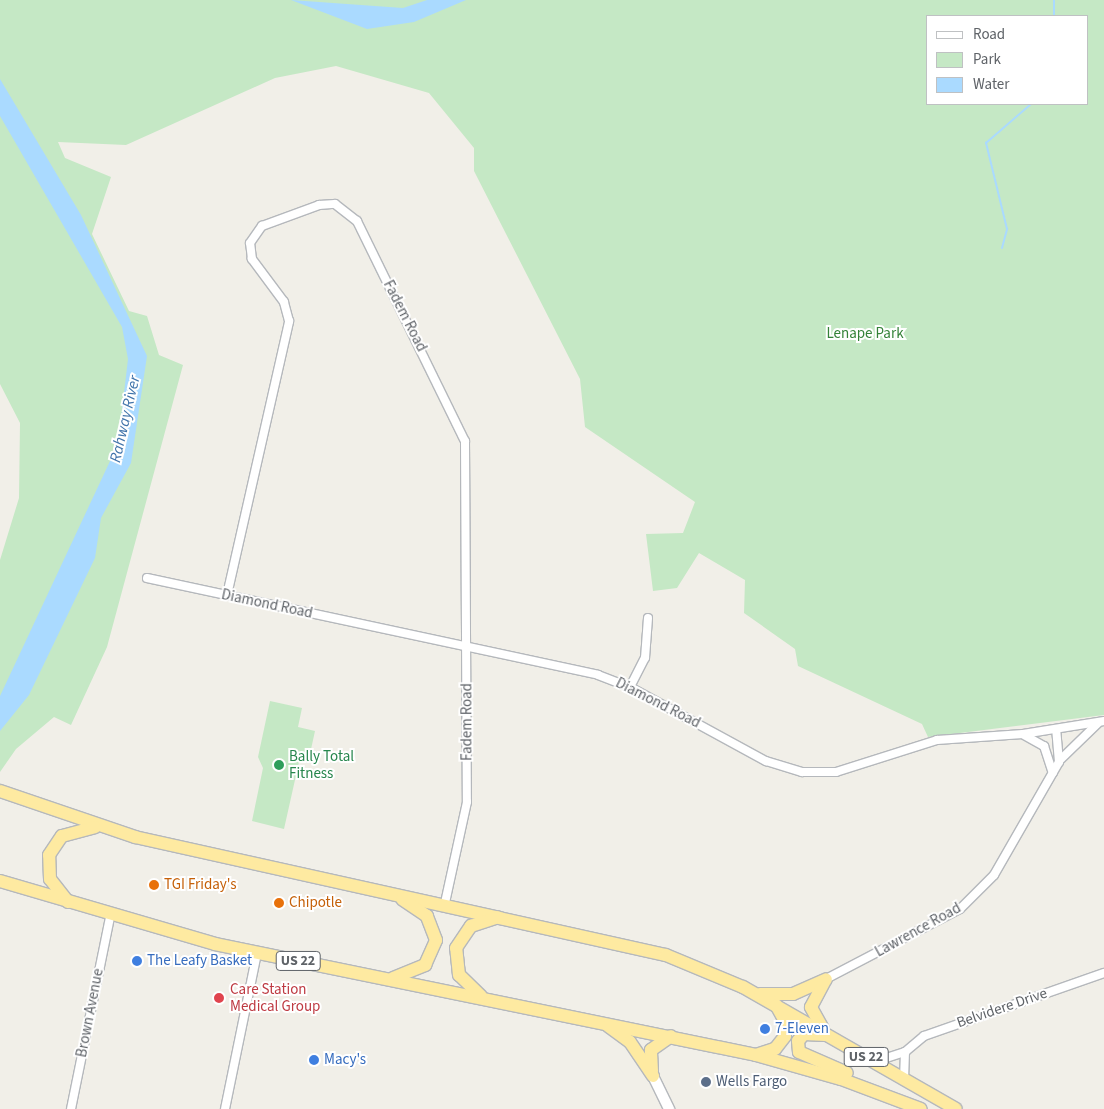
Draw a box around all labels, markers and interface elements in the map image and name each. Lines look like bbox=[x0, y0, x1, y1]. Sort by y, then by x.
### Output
legend bbox=[926, 15, 1089, 105]
text: Road bbox=[973, 24, 1005, 45]
text: Park bbox=[973, 49, 1001, 70]
text: Water bbox=[973, 74, 1009, 95]
street label: Fadem Road bbox=[379, 277, 431, 355]
park label: Lenape Park bbox=[826, 325, 904, 343]
water label: Rahway River bbox=[106, 374, 144, 464]
street label: Diamond Road bbox=[220, 586, 314, 622]
street label: Diamond Road bbox=[613, 674, 703, 732]
street label: Fadem Road bbox=[458, 683, 476, 761]
place label: Bally Total Fitness bbox=[289, 747, 354, 782]
marker: Bally Total Fitness bbox=[273, 759, 285, 771]
place label: TGI Friday's bbox=[164, 876, 236, 894]
marker: TGI Friday's bbox=[148, 879, 160, 891]
place label: Chipotle bbox=[289, 894, 342, 912]
marker: Chipotle bbox=[273, 897, 285, 909]
street label: Lawrence Road bbox=[872, 899, 964, 961]
road number: US 22 bbox=[276, 949, 320, 972]
place label: The Leafy Basket bbox=[147, 952, 252, 970]
marker: The Leafy Basket bbox=[131, 955, 143, 967]
street label: Brown Avenue bbox=[73, 967, 107, 1059]
place label: Care Station Medical Group bbox=[230, 980, 320, 1015]
street label: Belvidere Drive bbox=[954, 984, 1050, 1032]
marker: Care Station Medical Group bbox=[212, 991, 226, 1005]
place label: 7-Eleven bbox=[775, 1020, 829, 1038]
marker: 7-Eleven bbox=[759, 1023, 771, 1035]
road number: US 22 bbox=[844, 1046, 888, 1068]
place label: Macy's bbox=[324, 1051, 366, 1069]
marker: Macy's bbox=[308, 1054, 320, 1066]
place label: Wells Fargo bbox=[716, 1073, 787, 1091]
marker: Wells Fargo bbox=[700, 1076, 712, 1088]

